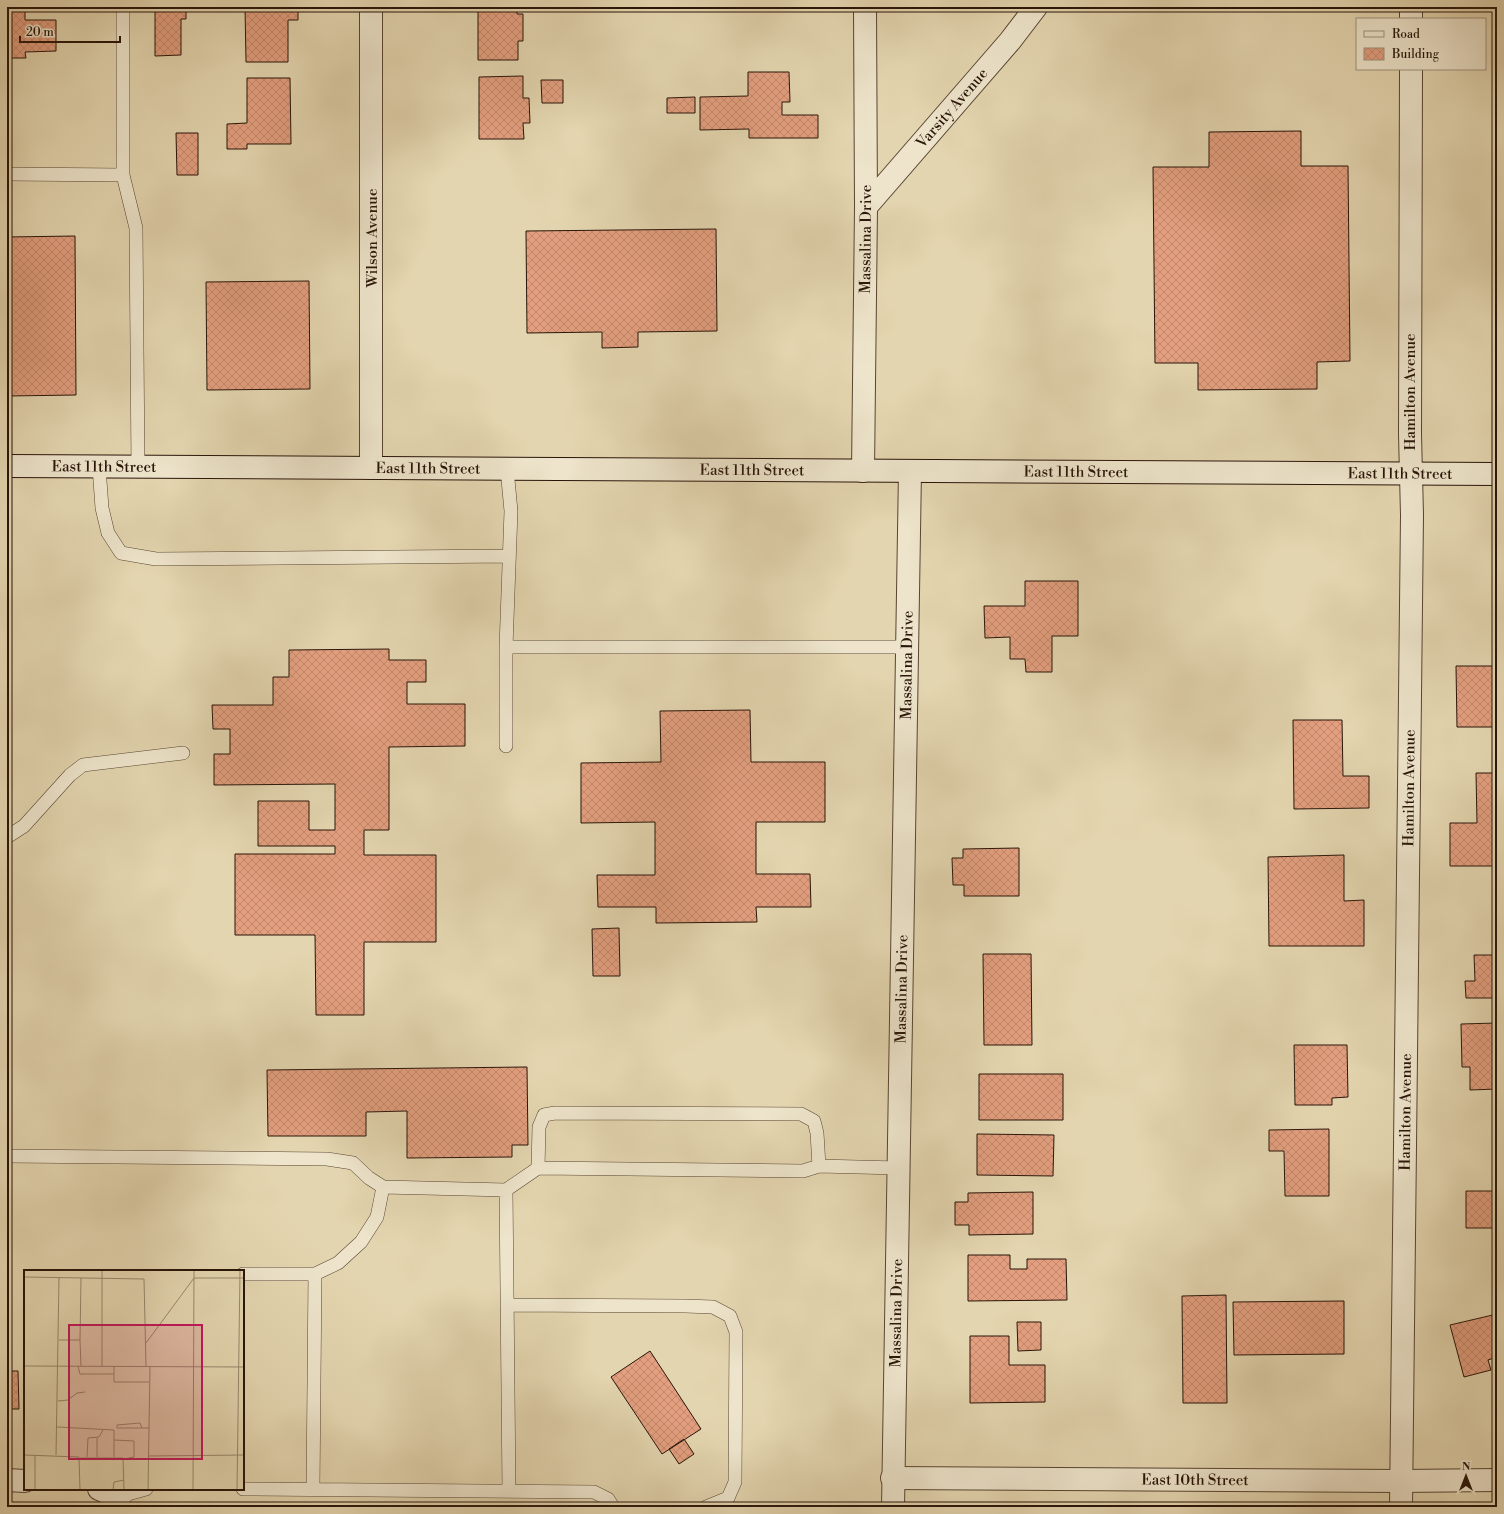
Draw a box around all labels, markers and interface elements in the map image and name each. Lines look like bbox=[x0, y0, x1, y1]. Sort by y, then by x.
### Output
scale bar bbox=[20, 18, 120, 44]
legend bbox=[1356, 18, 1486, 70]
text: 20 m bbox=[26, 25, 54, 40]
text: Road bbox=[1392, 27, 1420, 42]
text: Building bbox=[1391, 47, 1440, 62]
street label: Varsity Avenue bbox=[911, 64, 992, 153]
street label: Massalina Drive bbox=[856, 185, 876, 294]
street label: Wilson Avenue bbox=[363, 189, 382, 288]
street label: Hamilton Avenue bbox=[1401, 333, 1420, 451]
street label: East 11th Street bbox=[52, 457, 157, 476]
street label: East 11th Street bbox=[376, 458, 481, 478]
street label: East 11th Street bbox=[700, 460, 805, 480]
street label: East 11th Street bbox=[1024, 462, 1129, 482]
street label: East 11th Street bbox=[1348, 464, 1453, 483]
street label: Massalina Drive bbox=[896, 611, 917, 720]
street label: Hamilton Avenue bbox=[1399, 729, 1419, 847]
street label: Massalina Drive bbox=[891, 934, 912, 1044]
street label: Hamilton Avenue bbox=[1395, 1053, 1416, 1171]
street label: Massalina Drive bbox=[886, 1258, 907, 1368]
inset map bbox=[24, 1270, 244, 1490]
north arrow bbox=[1446, 1456, 1486, 1496]
text: N bbox=[1462, 1460, 1471, 1474]
street label: East 10th Street bbox=[1141, 1470, 1249, 1490]

